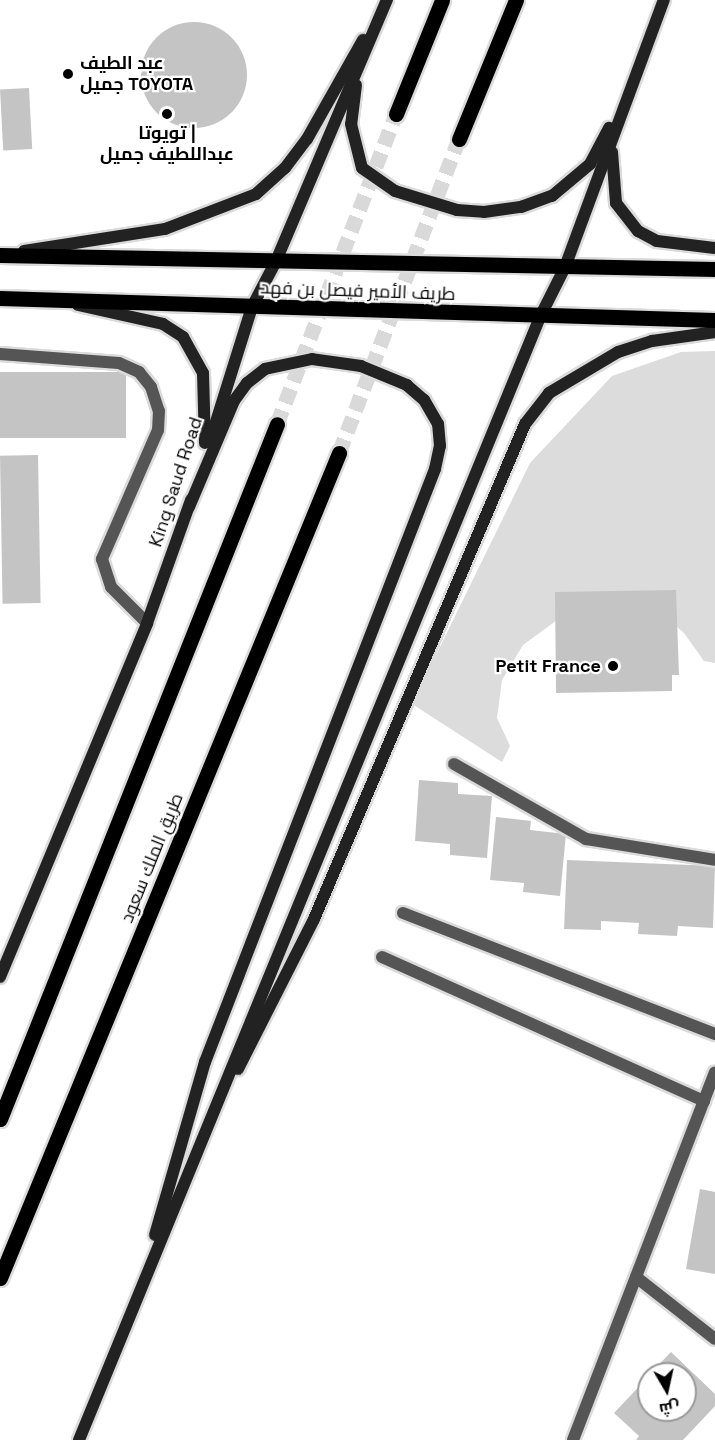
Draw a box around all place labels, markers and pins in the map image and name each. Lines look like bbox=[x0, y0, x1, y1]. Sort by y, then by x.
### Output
place label: عبد الطيف جميل TOYOTA bbox=[80, 53, 193, 96]
marker: عبد الطيف جميل TOYOTA bbox=[61, 67, 75, 81]
marker: تويوتا | عبداللطيف جميل bbox=[160, 107, 174, 121]
place label: تويوتا | عبداللطيف جميل bbox=[100, 123, 234, 166]
place label: Petit France bbox=[496, 655, 601, 677]
marker: Petit France bbox=[606, 659, 620, 673]

